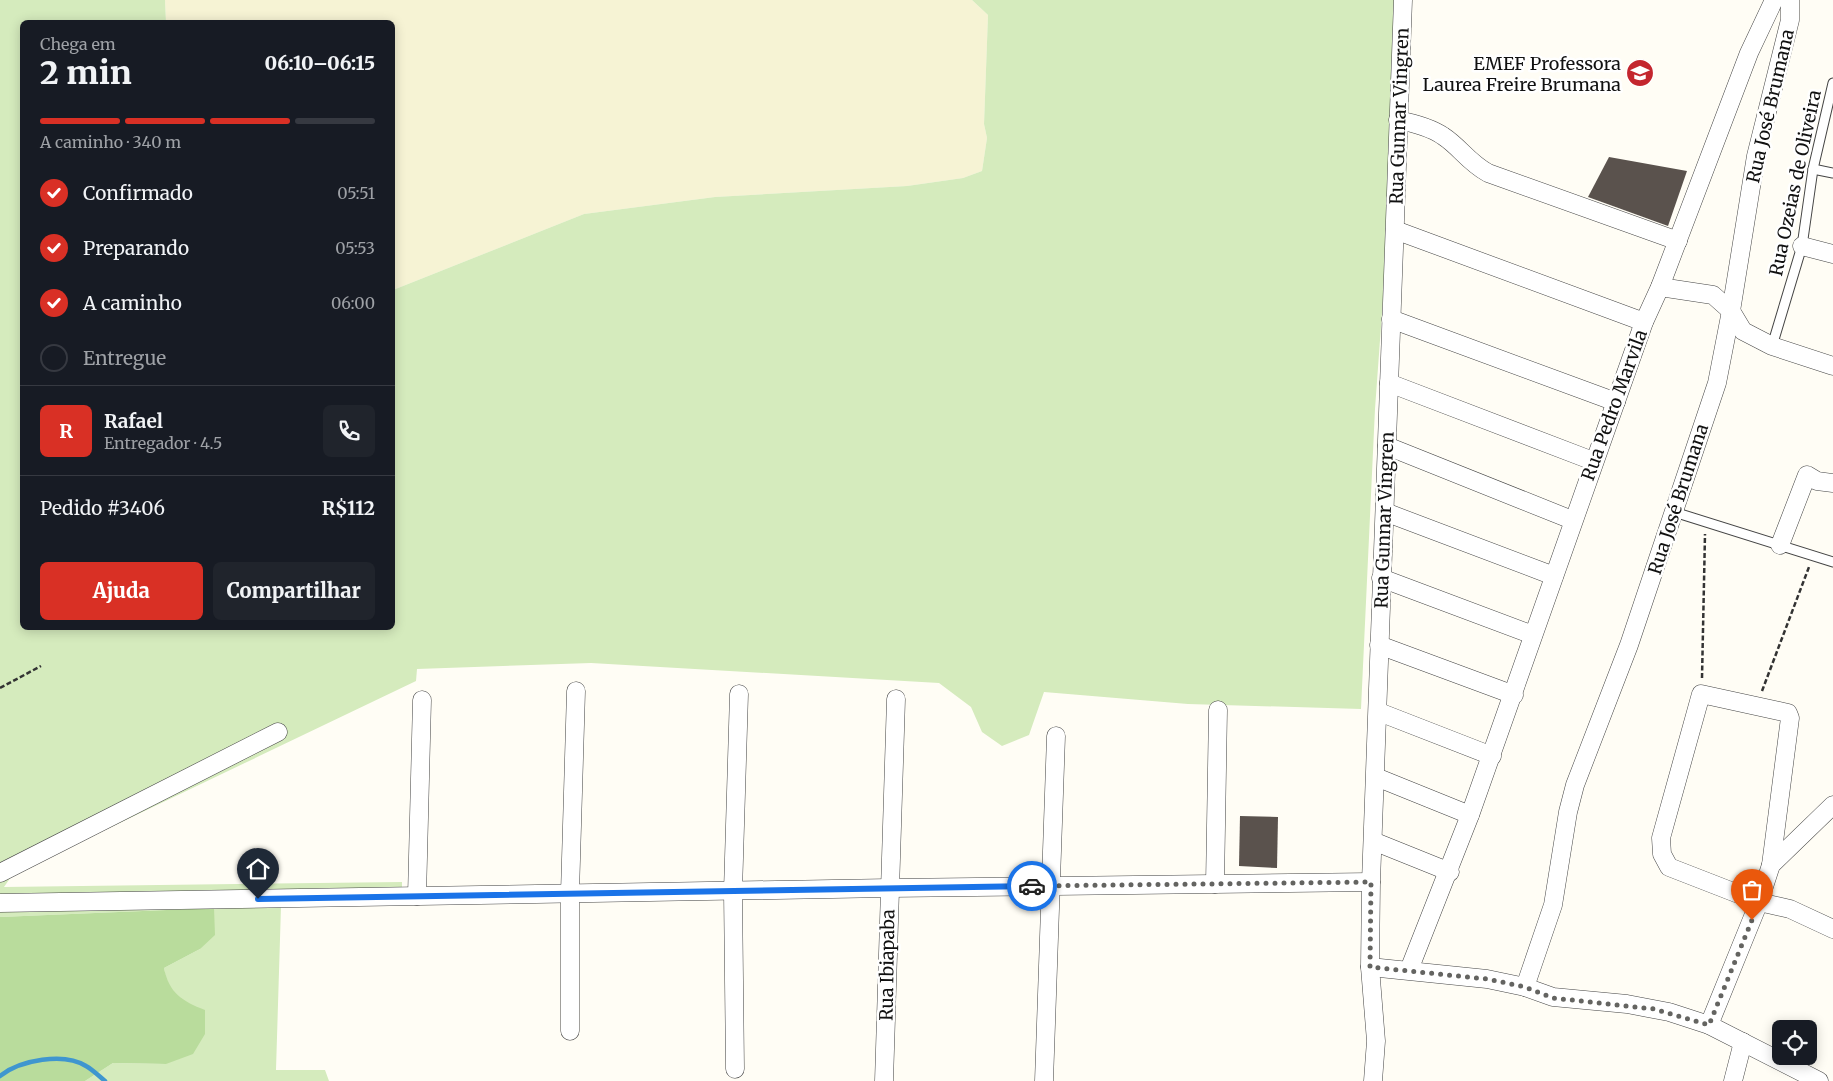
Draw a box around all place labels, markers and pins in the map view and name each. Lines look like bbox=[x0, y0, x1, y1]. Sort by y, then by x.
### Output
place label: EMEF Professora Laurea Freire Brumana bbox=[1423, 52, 1621, 96]
school or university icon: EMEF Professora Laurea Freire Brumana bbox=[1625, 58, 1655, 88]
pin bbox=[237, 848, 279, 899]
pin bbox=[1731, 869, 1773, 920]

